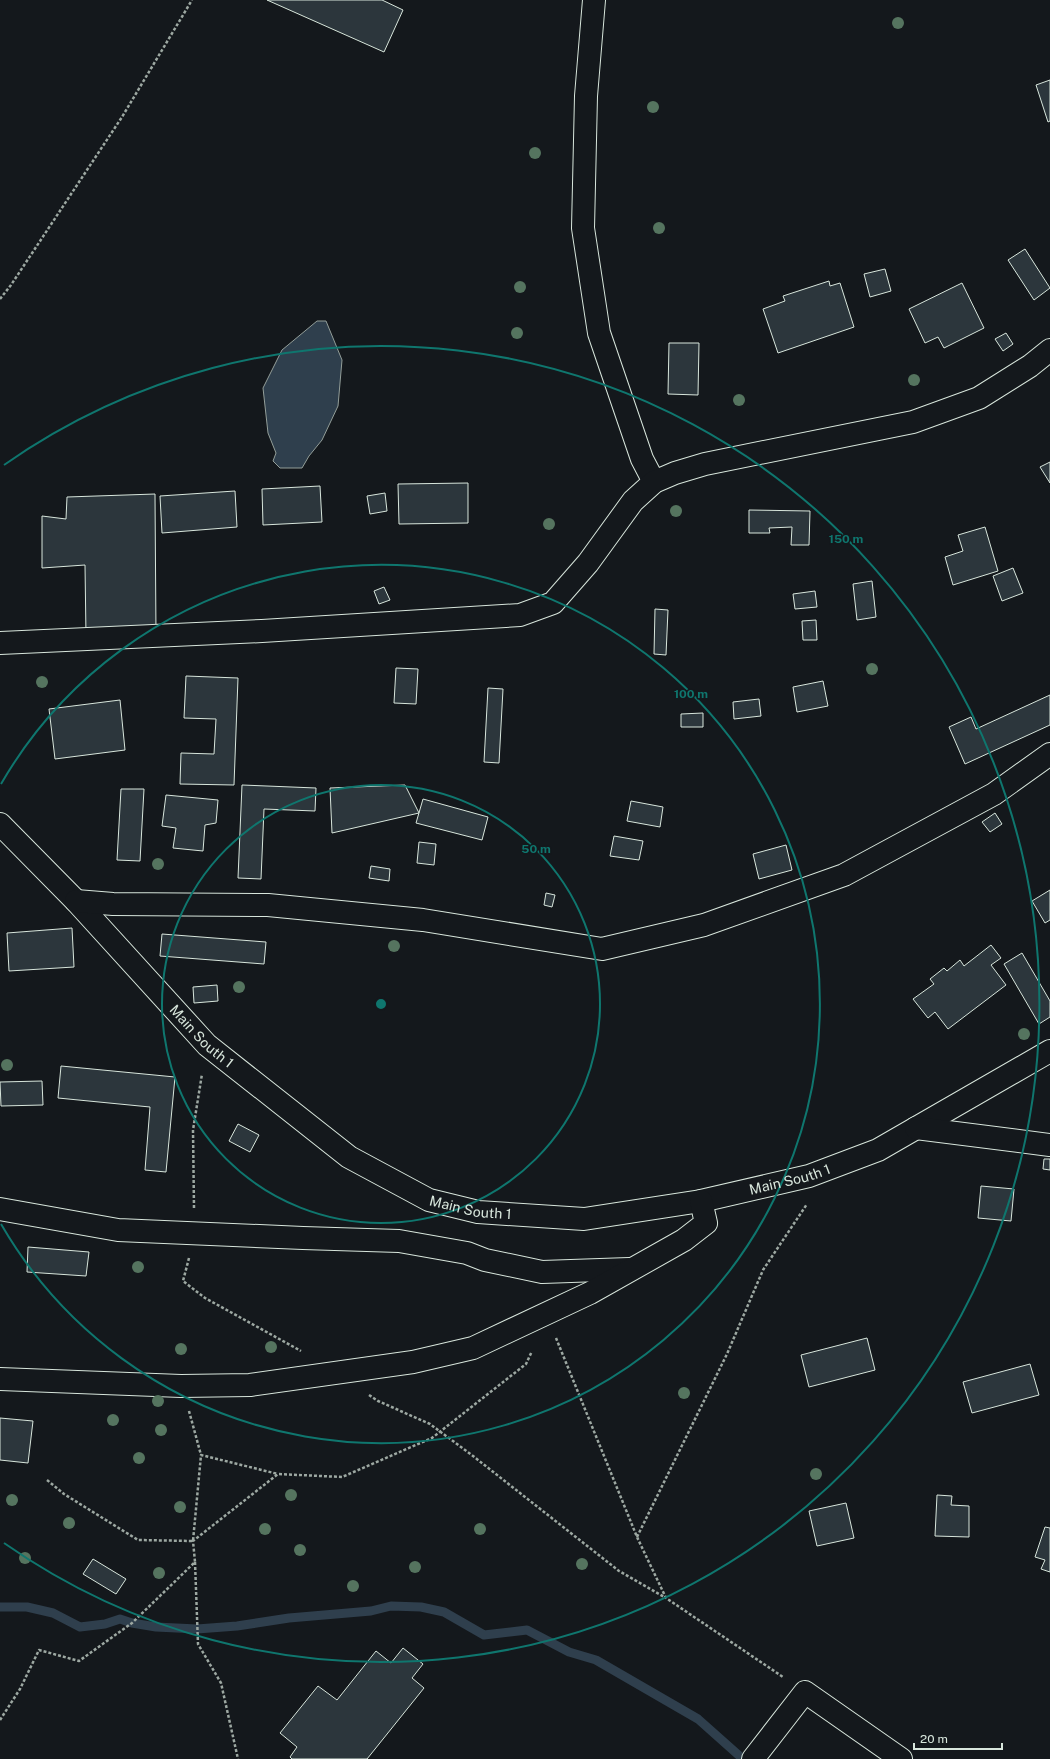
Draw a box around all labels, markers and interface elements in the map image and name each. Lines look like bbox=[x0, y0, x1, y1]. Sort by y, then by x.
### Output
text: 150 m bbox=[829, 532, 863, 546]
text: 100 m bbox=[674, 687, 708, 701]
text: 50 m bbox=[521, 842, 551, 856]
centre of rings bbox=[374, 997, 388, 1011]
street label: Main South 1 bbox=[166, 1002, 237, 1071]
street label: Main South 1 bbox=[748, 1161, 833, 1198]
street label: Main South 1 bbox=[428, 1192, 512, 1222]
scale bar bbox=[914, 1725, 1002, 1751]
text: 20 m bbox=[920, 1732, 948, 1746]

